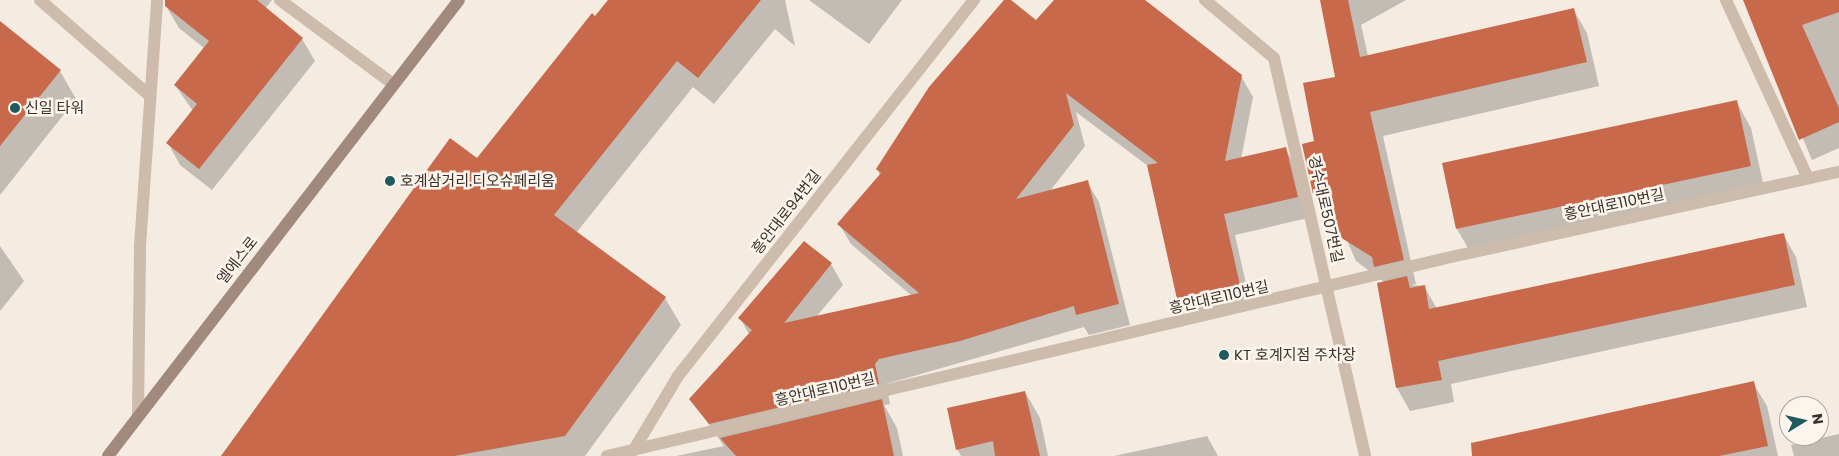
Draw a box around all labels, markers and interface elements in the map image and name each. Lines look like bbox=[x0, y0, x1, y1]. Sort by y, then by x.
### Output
place label: 신일 타워 bbox=[25, 99, 84, 117]
marker: 신일 타워 bbox=[9, 102, 21, 114]
street label: 경수대로507번길 bbox=[1305, 153, 1347, 265]
street label: 흥안대로94번길 bbox=[748, 166, 824, 258]
place label: 호계삼거리.디오슈페리움 bbox=[400, 172, 555, 190]
marker: 호계삼거리.디오슈페리움 bbox=[384, 175, 396, 187]
street label: 흥안대로110번길 bbox=[1562, 185, 1666, 223]
street label: 엘에스로 bbox=[213, 233, 261, 287]
street label: 흥안대로110번길 bbox=[1167, 277, 1271, 317]
place label: KT 호계지점 주차장 bbox=[1234, 346, 1356, 364]
marker: KT 호계지점 주차장 bbox=[1218, 349, 1230, 361]
street label: 흥안대로110번길 bbox=[773, 369, 877, 409]
north arrow bbox=[1779, 396, 1829, 446]
text: N bbox=[1807, 412, 1829, 426]

